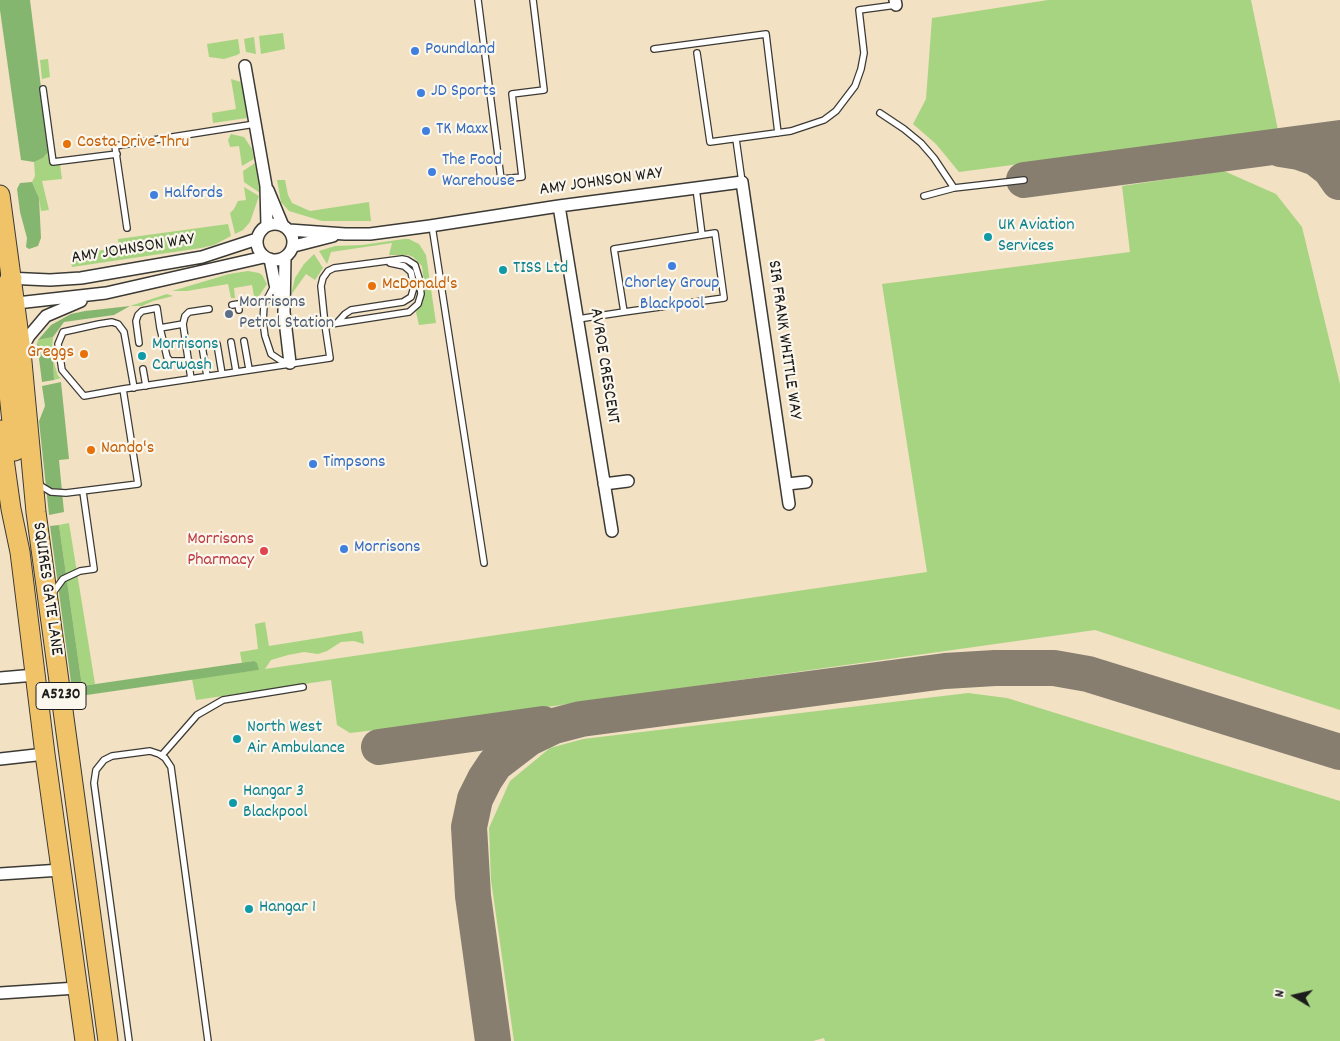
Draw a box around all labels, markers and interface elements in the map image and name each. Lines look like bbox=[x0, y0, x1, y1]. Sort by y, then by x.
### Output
place label: Poundland bbox=[425, 40, 495, 62]
marker: Poundland bbox=[409, 45, 421, 57]
place label: JD Sports bbox=[431, 82, 496, 104]
marker: JD Sports bbox=[415, 87, 427, 99]
place label: TK Maxx bbox=[436, 120, 488, 142]
marker: TK Maxx bbox=[420, 125, 432, 137]
place label: Costa Drive Thru bbox=[77, 133, 189, 155]
marker: Costa Drive Thru bbox=[61, 138, 73, 150]
place label: The Food Warehouse bbox=[442, 151, 515, 193]
street label: AMY JOHNSON WAY bbox=[538, 164, 664, 202]
marker: The Food Warehouse bbox=[426, 166, 438, 178]
place label: Halfords bbox=[164, 184, 223, 206]
marker: Halfords bbox=[148, 189, 160, 201]
place label: UK Aviation Services bbox=[998, 216, 1074, 258]
street label: AMY JOHNSON WAY bbox=[70, 230, 196, 270]
marker: UK Aviation Services bbox=[982, 231, 994, 243]
place label: TISS Ltd bbox=[513, 259, 568, 281]
street label: SIR FRANK WHITTLE WAY bbox=[761, 259, 805, 421]
marker: Chorley Group Blackpool bbox=[666, 260, 678, 272]
marker: TISS Ltd bbox=[497, 264, 509, 276]
place label: Chorley Group Blackpool bbox=[624, 274, 720, 316]
place label: McDonald's bbox=[382, 275, 458, 297]
marker: McDonald's bbox=[366, 280, 378, 292]
place label: Morrisons Petrol Station bbox=[239, 293, 334, 336]
street label: AVROE CRESCENT bbox=[583, 307, 623, 425]
marker: Morrisons Petrol Station bbox=[223, 308, 235, 320]
place label: Morrisons Carwash bbox=[152, 335, 219, 378]
place label: Greggs bbox=[27, 343, 74, 365]
marker: Greggs bbox=[78, 348, 90, 360]
marker: Morrisons Carwash bbox=[136, 350, 148, 362]
place label: Nando's bbox=[101, 439, 154, 461]
marker: Nando's bbox=[85, 444, 97, 456]
place label: Timpsons bbox=[323, 453, 386, 475]
marker: Timpsons bbox=[307, 458, 319, 470]
street label: SQUIRES GATE LANE bbox=[26, 521, 66, 657]
place label: Morrisons Pharmacy bbox=[187, 530, 254, 572]
place label: Morrisons bbox=[354, 538, 421, 560]
marker: Morrisons bbox=[338, 543, 350, 555]
marker: Morrisons Pharmacy bbox=[258, 545, 270, 557]
road number: A5230 bbox=[36, 682, 86, 709]
place label: North West Air Ambulance bbox=[247, 718, 345, 761]
marker: North West Air Ambulance bbox=[231, 733, 243, 745]
place label: Hangar 3 Blackpool bbox=[243, 782, 307, 824]
marker: Hangar 3 Blackpool bbox=[227, 797, 239, 809]
place label: Hangar 1 bbox=[259, 898, 316, 920]
marker: Hangar 1 bbox=[243, 903, 255, 915]
north arrow bbox=[1270, 971, 1320, 1021]
text: N bbox=[1270, 989, 1291, 999]

